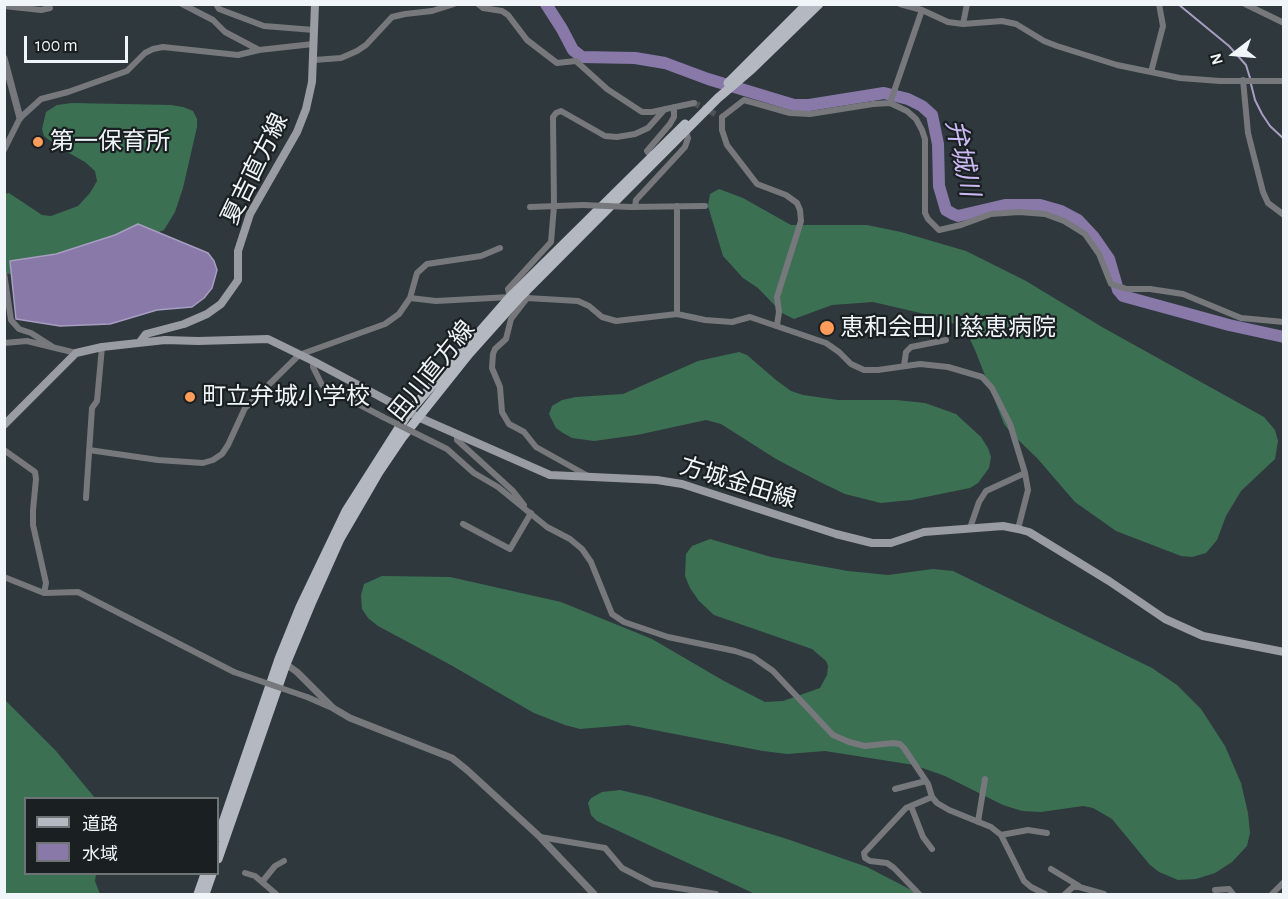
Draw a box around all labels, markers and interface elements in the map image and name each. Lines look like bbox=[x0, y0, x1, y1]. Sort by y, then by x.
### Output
scale bar bbox=[27, 24, 130, 62]
north arrow bbox=[1204, 24, 1264, 84]
text: 100 m bbox=[35, 37, 78, 55]
text: N bbox=[1207, 51, 1226, 67]
street label: 夏吉直方線 bbox=[216, 109, 294, 229]
water label: 弁城川 bbox=[939, 117, 985, 199]
place label: 第一保育所 bbox=[50, 128, 170, 156]
marker: 第一保育所 bbox=[31, 135, 45, 149]
place label: 恵和会田川慈恵病院 bbox=[840, 314, 1056, 342]
street label: 田川直方線 bbox=[383, 315, 481, 427]
marker: 恵和会田川慈恵病院 bbox=[818, 319, 836, 337]
place label: 町立弁城小学校 bbox=[202, 383, 370, 411]
marker: 町立弁城小学校 bbox=[183, 390, 197, 404]
street label: 方城金田線 bbox=[676, 452, 800, 514]
legend bbox=[24, 797, 219, 875]
text: 道路 bbox=[82, 816, 118, 834]
text: 水域 bbox=[82, 846, 118, 864]

